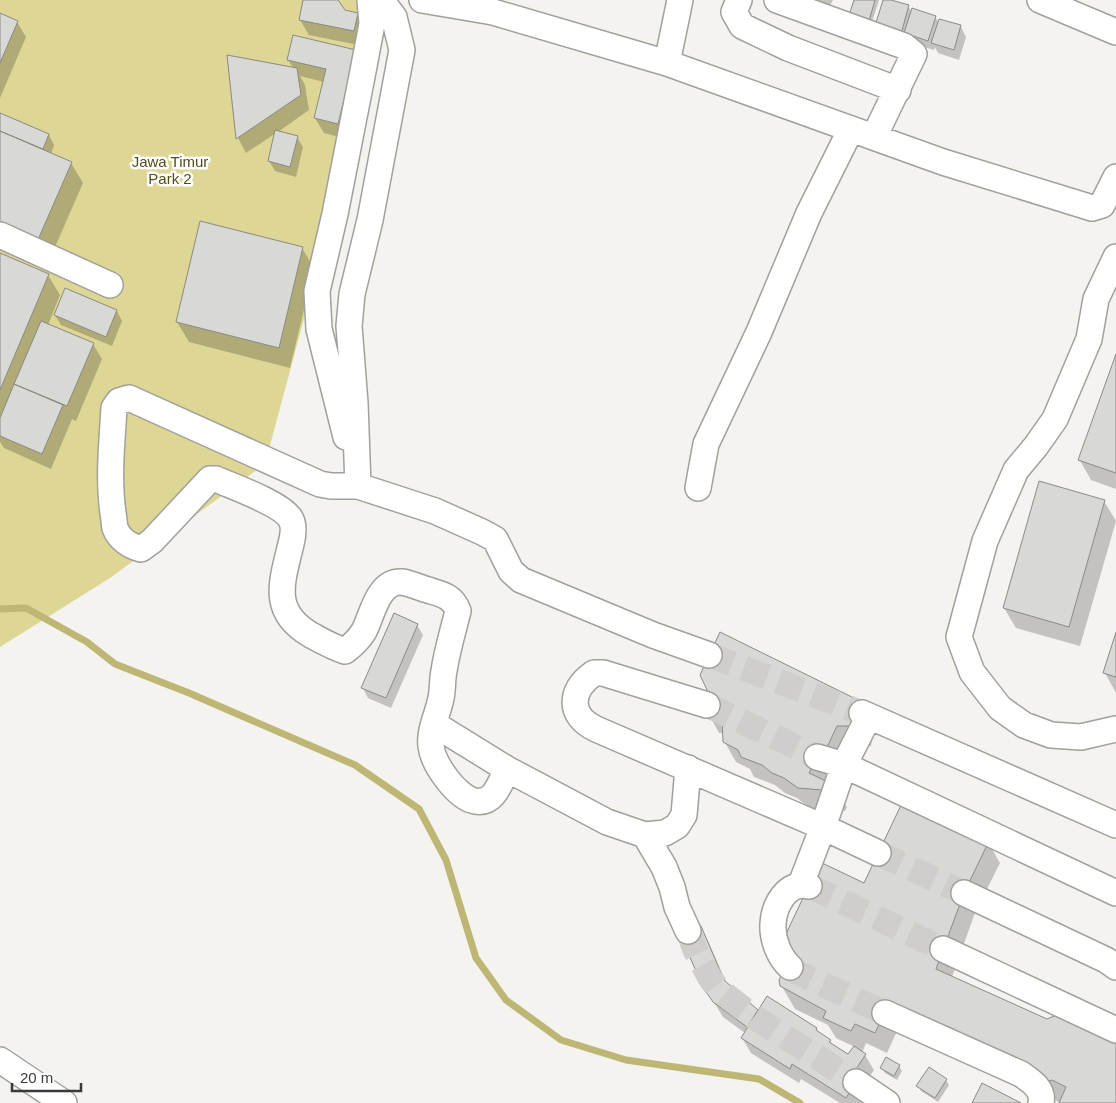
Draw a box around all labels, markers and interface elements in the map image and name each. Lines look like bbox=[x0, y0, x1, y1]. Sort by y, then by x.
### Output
park label: Jawa Timur Park 2 bbox=[132, 153, 208, 187]
scale bar bbox=[12, 1060, 81, 1092]
text: 20 m bbox=[20, 1069, 53, 1086]

